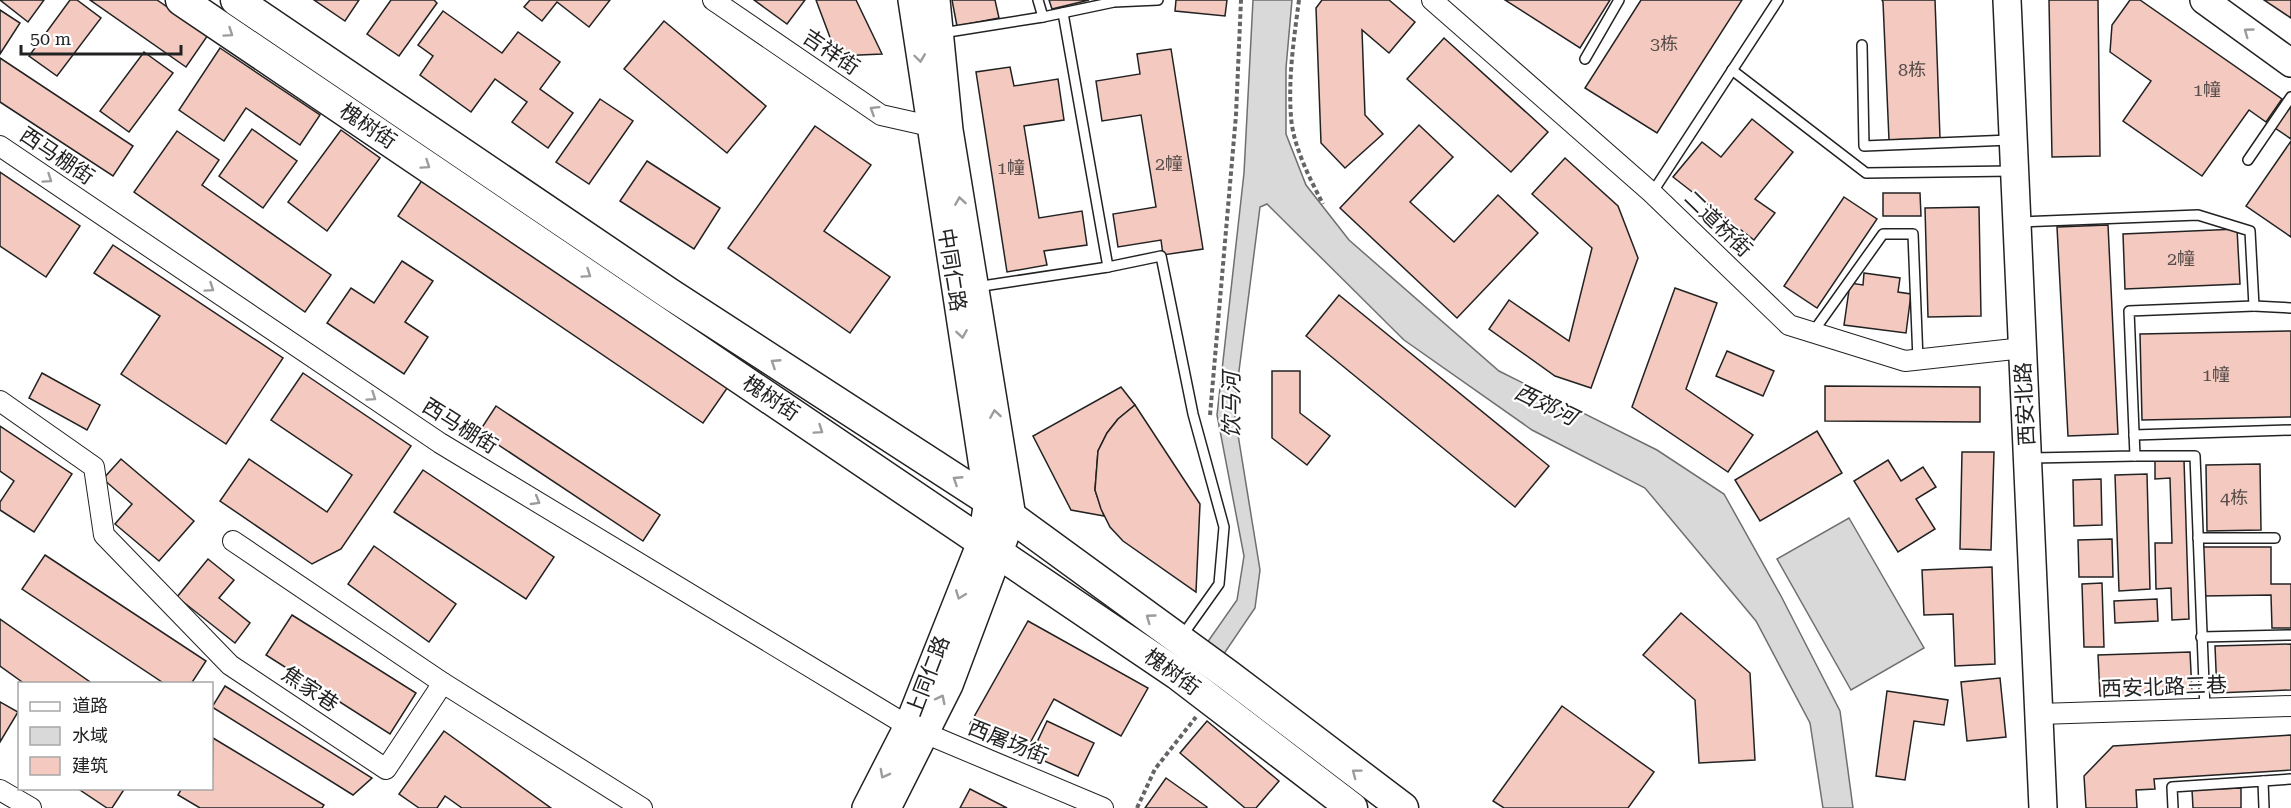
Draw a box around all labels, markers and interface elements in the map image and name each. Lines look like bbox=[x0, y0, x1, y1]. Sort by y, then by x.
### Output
scale bar bbox=[21, 18, 182, 56]
street label: 吉祥街 bbox=[798, 24, 864, 80]
one-way arrow bbox=[223, 26, 234, 37]
text: 50 m bbox=[30, 28, 71, 49]
one-way arrow bbox=[2243, 28, 2254, 39]
house number: 3栋 bbox=[1650, 33, 1678, 54]
one-way arrow bbox=[914, 53, 926, 63]
house number: 8栋 bbox=[1898, 59, 1926, 80]
house number: 1幢 bbox=[2193, 79, 2221, 100]
street label: 槐树街 bbox=[335, 98, 401, 154]
one-way arrow bbox=[870, 105, 880, 117]
street label: 西马棚街 bbox=[15, 123, 99, 189]
house number: 2幢 bbox=[1155, 153, 1183, 174]
house number: 1幢 bbox=[997, 157, 1025, 178]
one-way arrow bbox=[419, 158, 430, 169]
one-way arrow bbox=[42, 172, 53, 183]
street label: 二道桥街 bbox=[1679, 186, 1757, 262]
one-way arrow bbox=[955, 196, 967, 205]
street label: 中同仁路 bbox=[934, 227, 970, 313]
house number: 2幢 bbox=[2167, 248, 2195, 269]
one-way arrow bbox=[581, 267, 592, 278]
one-way arrow bbox=[203, 281, 214, 292]
one-way arrow bbox=[955, 328, 968, 338]
one-way arrow bbox=[771, 359, 782, 370]
street label: 西安北路 bbox=[2011, 361, 2039, 447]
house number: 1幢 bbox=[2202, 364, 2230, 385]
water label: 饮马河 bbox=[1219, 368, 1244, 438]
street label: 槐树街 bbox=[738, 370, 804, 426]
water label: 西郊河 bbox=[1511, 379, 1585, 432]
one-way arrow bbox=[365, 390, 376, 401]
street label: 西马棚街 bbox=[418, 394, 502, 458]
one-way arrow bbox=[989, 409, 1002, 419]
one-way arrow bbox=[812, 423, 823, 434]
one-way arrow bbox=[953, 476, 964, 487]
house number: 4栋 bbox=[2220, 487, 2248, 508]
one-way arrow bbox=[530, 494, 540, 506]
one-way arrow bbox=[955, 588, 967, 599]
one-way arrow bbox=[1145, 614, 1156, 625]
street label: 上同仁路 bbox=[902, 632, 954, 720]
street label: 槐树街 bbox=[1139, 644, 1205, 700]
street label: 焦家巷 bbox=[277, 661, 343, 717]
street label: 西安北路三巷 bbox=[2101, 673, 2227, 701]
legend bbox=[18, 682, 213, 790]
text: 道路 bbox=[72, 695, 108, 716]
one-way arrow bbox=[934, 695, 946, 706]
street label: 西屠场街 bbox=[965, 715, 1051, 769]
text: 水域 bbox=[72, 725, 108, 746]
text: 建筑 bbox=[72, 755, 108, 776]
one-way arrow bbox=[879, 767, 891, 778]
one-way arrow bbox=[1352, 769, 1363, 780]

